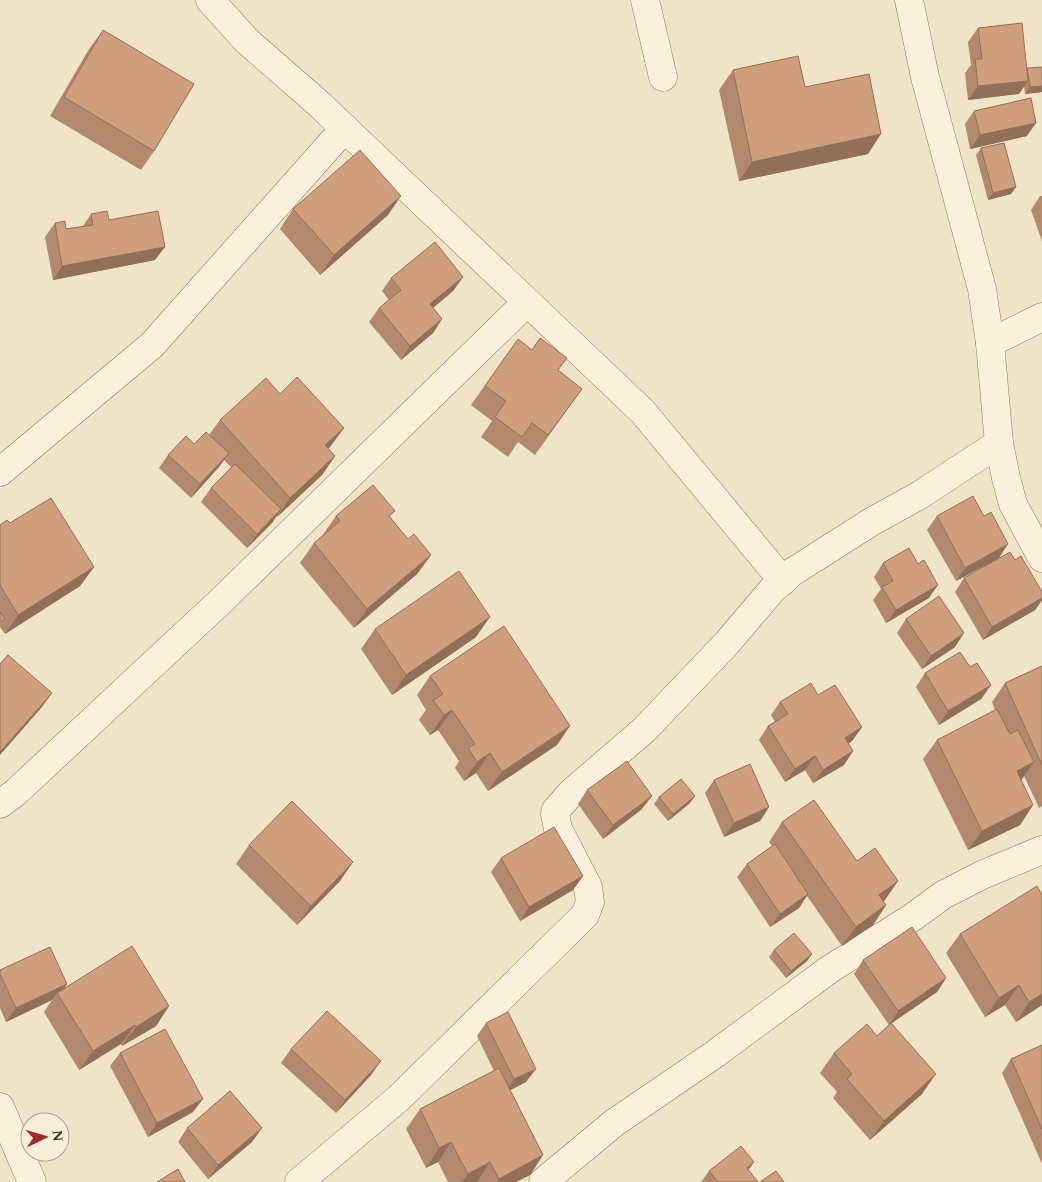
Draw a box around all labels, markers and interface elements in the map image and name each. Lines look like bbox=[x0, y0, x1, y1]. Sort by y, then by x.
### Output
north arrow bbox=[20, 1112, 70, 1162]
text: N bbox=[46, 1129, 68, 1143]

